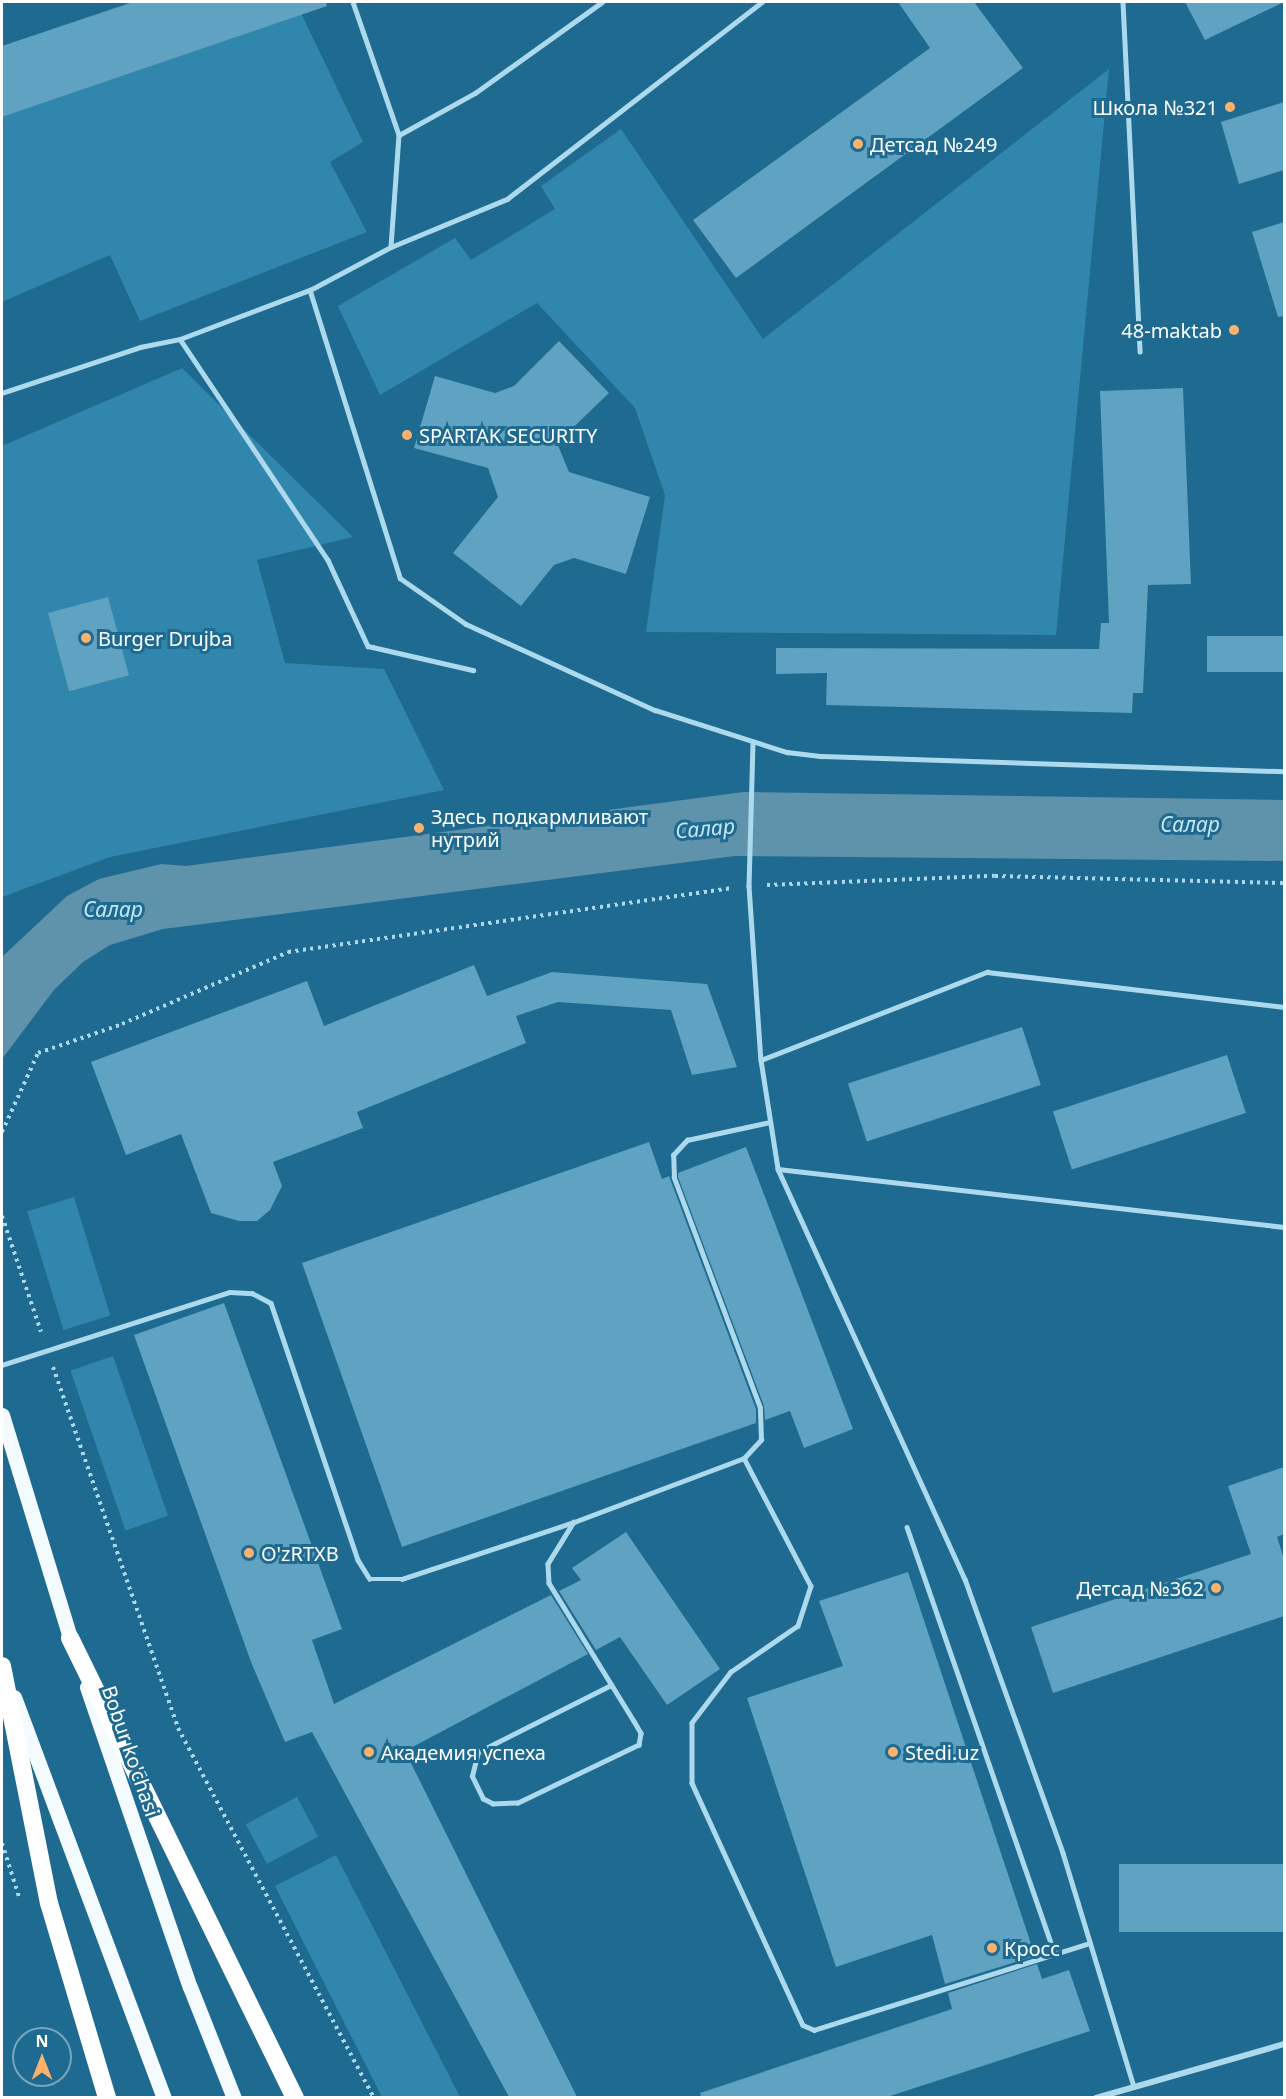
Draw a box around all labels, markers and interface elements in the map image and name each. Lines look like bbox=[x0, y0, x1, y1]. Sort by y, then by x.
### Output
place label: Школа №321 bbox=[1092, 95, 1218, 119]
marker: Школа №321 bbox=[1223, 100, 1237, 114]
place label: Детсад №249 bbox=[870, 132, 998, 156]
marker: Детсад №249 bbox=[851, 137, 865, 151]
place label: 48-maktab bbox=[1121, 318, 1222, 342]
marker: 48-maktab bbox=[1227, 323, 1241, 337]
place label: SPARTAK SECURITY bbox=[419, 423, 597, 447]
marker: SPARTAK SECURITY bbox=[400, 428, 414, 442]
place label: Burger Drujba bbox=[98, 626, 232, 650]
marker: Burger Drujba bbox=[79, 631, 93, 645]
place label: Здесь подкармливают нутрий bbox=[431, 804, 648, 851]
water label: Салар bbox=[1160, 811, 1220, 837]
water label: Салар bbox=[674, 813, 736, 843]
marker: Здесь подкармливают нутрий bbox=[412, 821, 426, 835]
water label: Салар bbox=[83, 896, 143, 922]
place label: O'zRTXB bbox=[261, 1541, 339, 1565]
marker: O'zRTXB bbox=[242, 1546, 256, 1560]
place label: Детсад №362 bbox=[1076, 1576, 1204, 1600]
marker: Детсад №362 bbox=[1209, 1581, 1223, 1595]
street label: Bobur ko'chasi bbox=[97, 1682, 165, 1820]
place label: Академия успеха bbox=[381, 1740, 546, 1764]
place label: Stedi.uz bbox=[905, 1740, 979, 1764]
marker: Академия успеха bbox=[362, 1745, 376, 1759]
marker: Stedi.uz bbox=[886, 1745, 900, 1759]
place label: Кросс bbox=[1004, 1936, 1060, 1960]
marker: Кросс bbox=[985, 1941, 999, 1955]
north arrow bbox=[12, 2027, 72, 2087]
text: N bbox=[35, 2030, 49, 2052]

